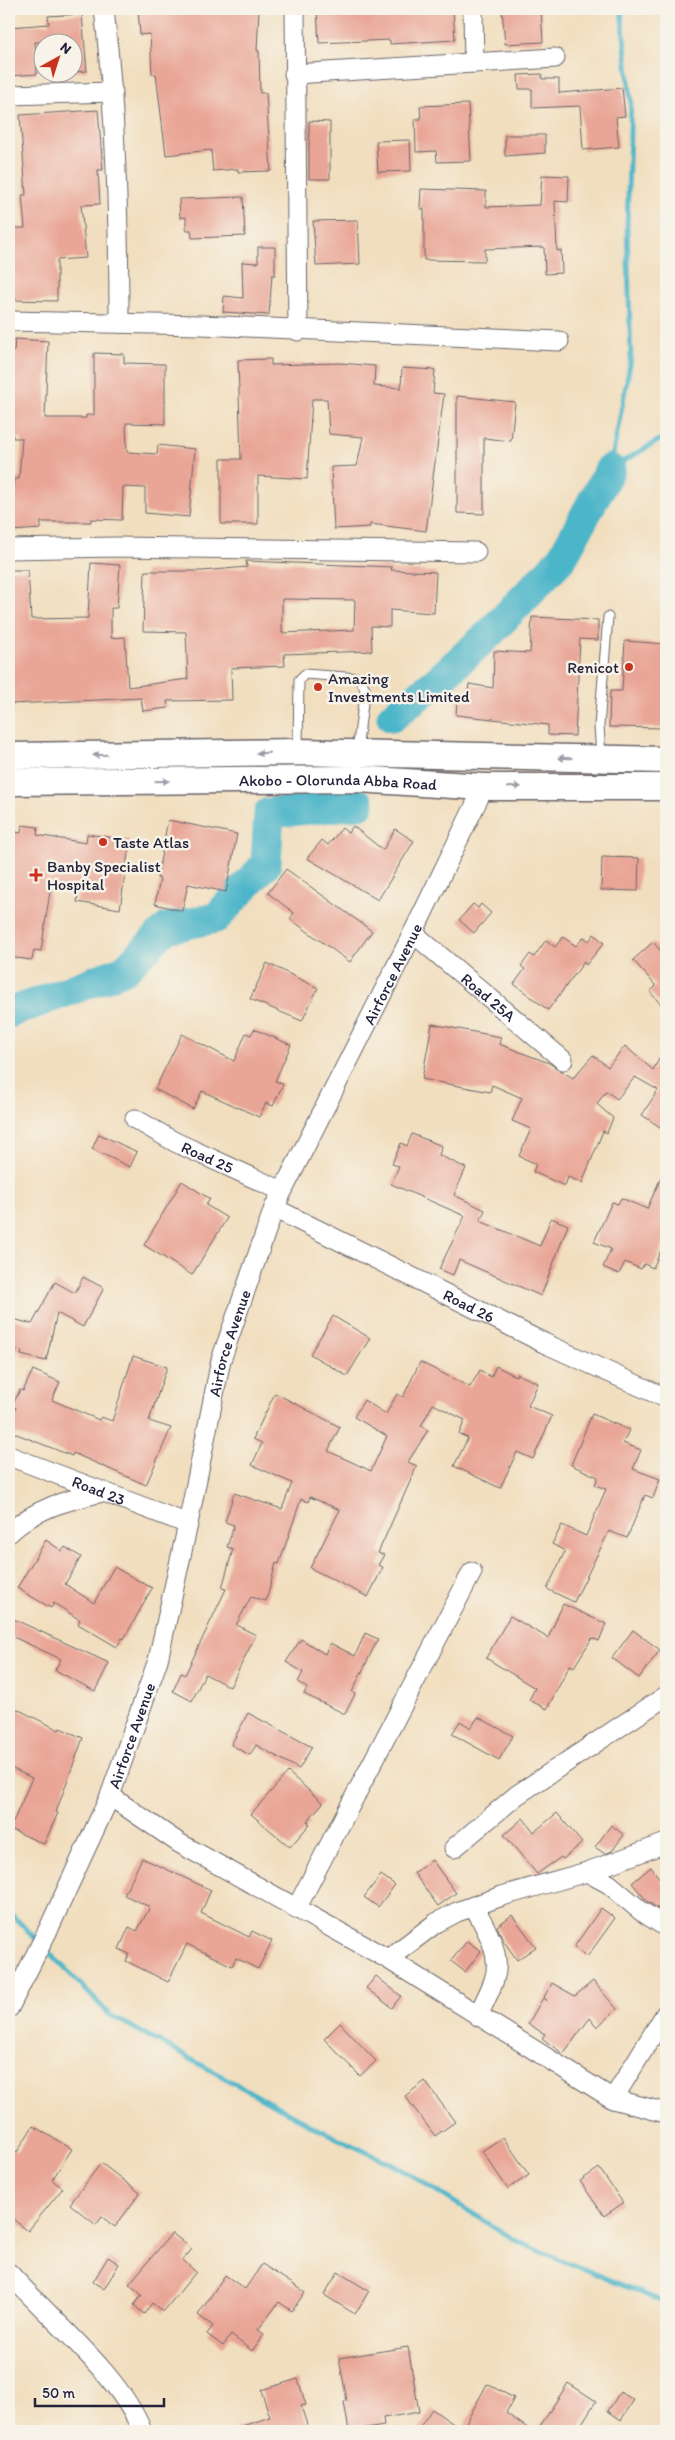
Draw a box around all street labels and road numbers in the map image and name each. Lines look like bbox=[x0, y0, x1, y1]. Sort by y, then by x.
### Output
street label: Akobo - Olorunda Abba Road bbox=[239, 769, 438, 794]
street label: Airforce Avenue bbox=[359, 920, 426, 1028]
street label: Road 25A bbox=[458, 969, 520, 1025]
street label: Road 25 bbox=[179, 1137, 237, 1177]
street label: Road 26 bbox=[440, 1285, 498, 1326]
street label: Airforce Avenue bbox=[204, 1287, 254, 1398]
street label: Road 23 bbox=[70, 1471, 128, 1509]
street label: Airforce Avenue bbox=[104, 1680, 159, 1791]

